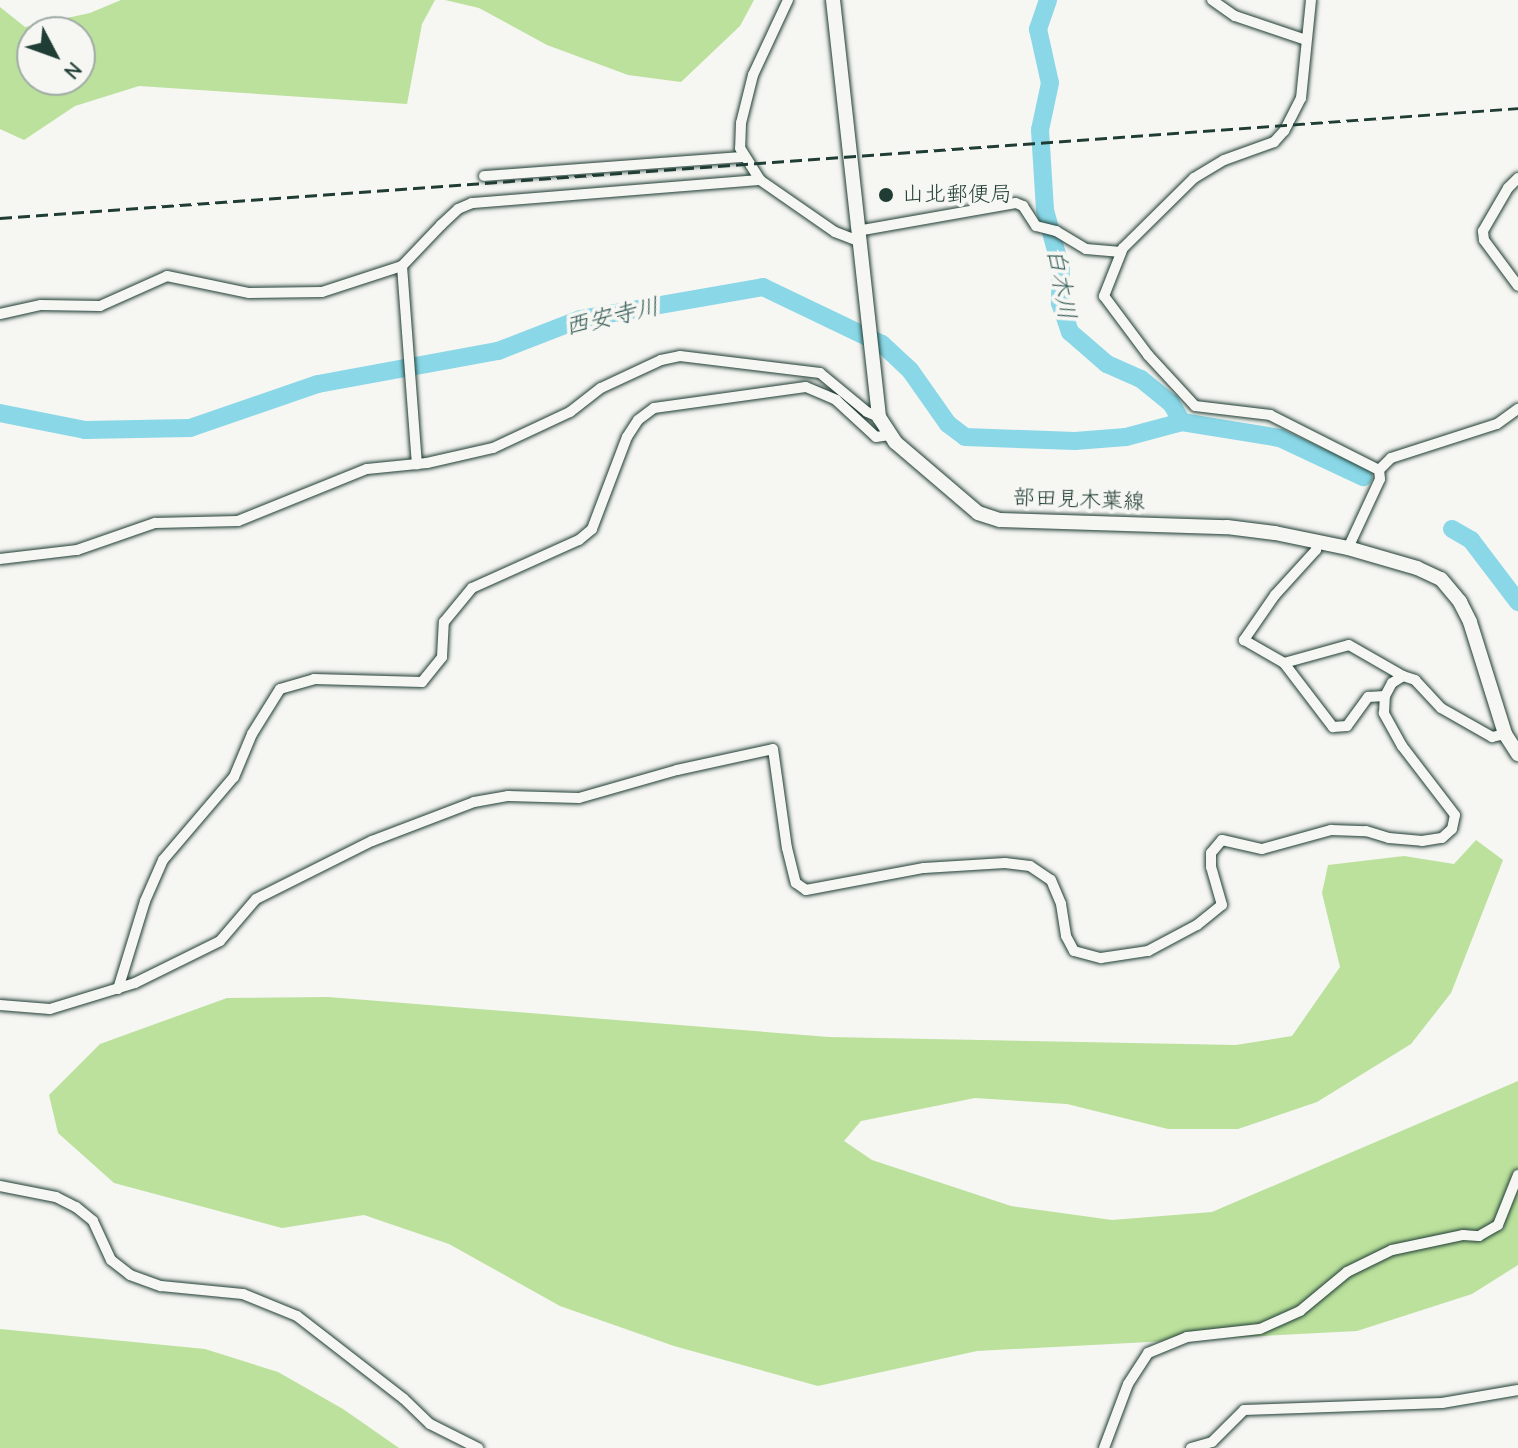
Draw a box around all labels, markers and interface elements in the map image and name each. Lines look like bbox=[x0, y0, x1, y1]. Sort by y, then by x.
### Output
north arrow bbox=[16, 16, 96, 96]
text: N bbox=[58, 56, 87, 84]
place label: 山北郵便局 bbox=[902, 182, 1012, 208]
marker: 山北郵便局 bbox=[877, 186, 895, 204]
water label: 白木川 bbox=[1041, 246, 1081, 322]
water label: 西安寺川 bbox=[562, 292, 662, 342]
street label: 部田見木葉線 bbox=[1013, 485, 1145, 515]

